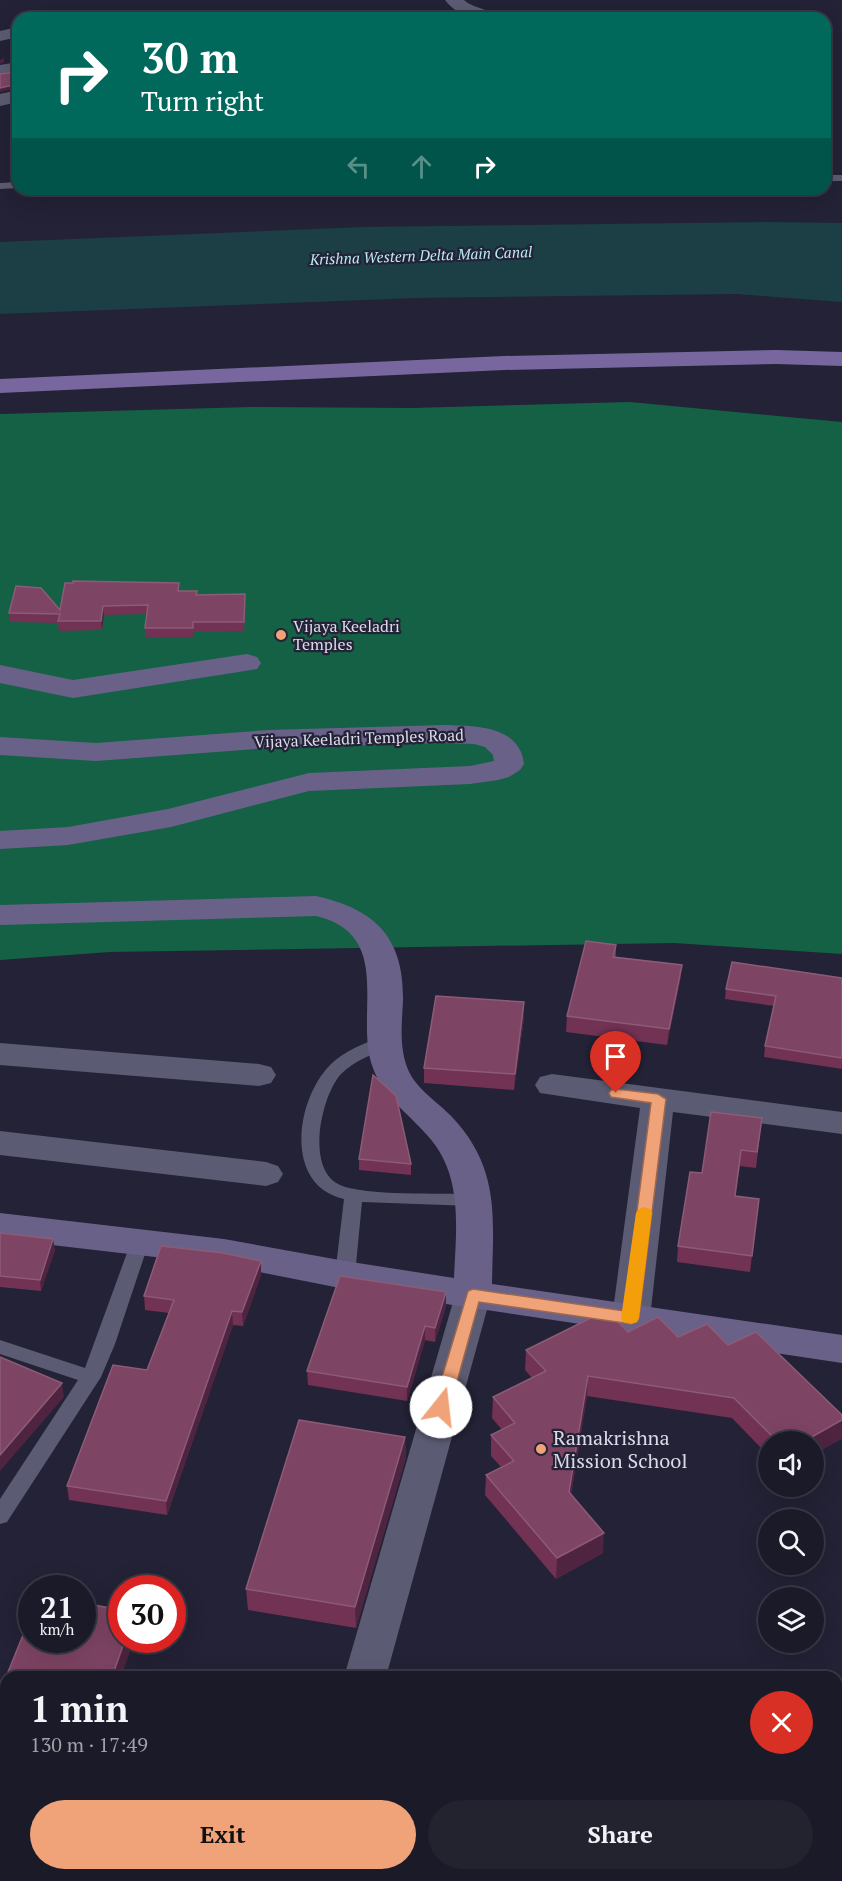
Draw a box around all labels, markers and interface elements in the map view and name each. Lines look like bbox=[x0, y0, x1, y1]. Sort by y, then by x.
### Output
text: 30 m bbox=[141, 29, 239, 85]
icon: right bbox=[42, 36, 120, 114]
text: Turn right bbox=[141, 83, 264, 119]
icon: left bbox=[342, 150, 375, 183]
icon: ahead bbox=[405, 150, 438, 183]
icon: right bbox=[468, 150, 501, 183]
water label: Krishna Western Delta Main Canal bbox=[308, 241, 533, 269]
place label: Vijaya Keeladri Temples bbox=[293, 615, 400, 655]
marker: Vijaya Keeladri Temples bbox=[274, 628, 288, 642]
street label: Vijaya Keeladri Temples Road bbox=[254, 723, 464, 753]
pin bbox=[590, 1031, 641, 1093]
icon: arrive bbox=[599, 1040, 632, 1073]
position arrow bbox=[409, 1375, 473, 1439]
place label: Ramakrishna Mission School bbox=[553, 1424, 687, 1474]
map controls bbox=[758, 1431, 824, 1653]
button: sound bbox=[758, 1431, 824, 1497]
marker: Ramakrishna Mission School bbox=[534, 1442, 548, 1456]
button: search bbox=[758, 1509, 824, 1575]
speed limit sign: 30 bbox=[108, 1575, 186, 1653]
text: 21 bbox=[40, 1587, 74, 1627]
button: layers bbox=[758, 1587, 824, 1653]
text: km/h bbox=[40, 1619, 74, 1639]
text: 1 min bbox=[30, 1685, 128, 1732]
button: close bbox=[750, 1691, 813, 1754]
text: 130 m · 17:49 bbox=[30, 1731, 148, 1758]
button: Exit bbox=[30, 1800, 416, 1869]
button: Share bbox=[428, 1800, 813, 1869]

